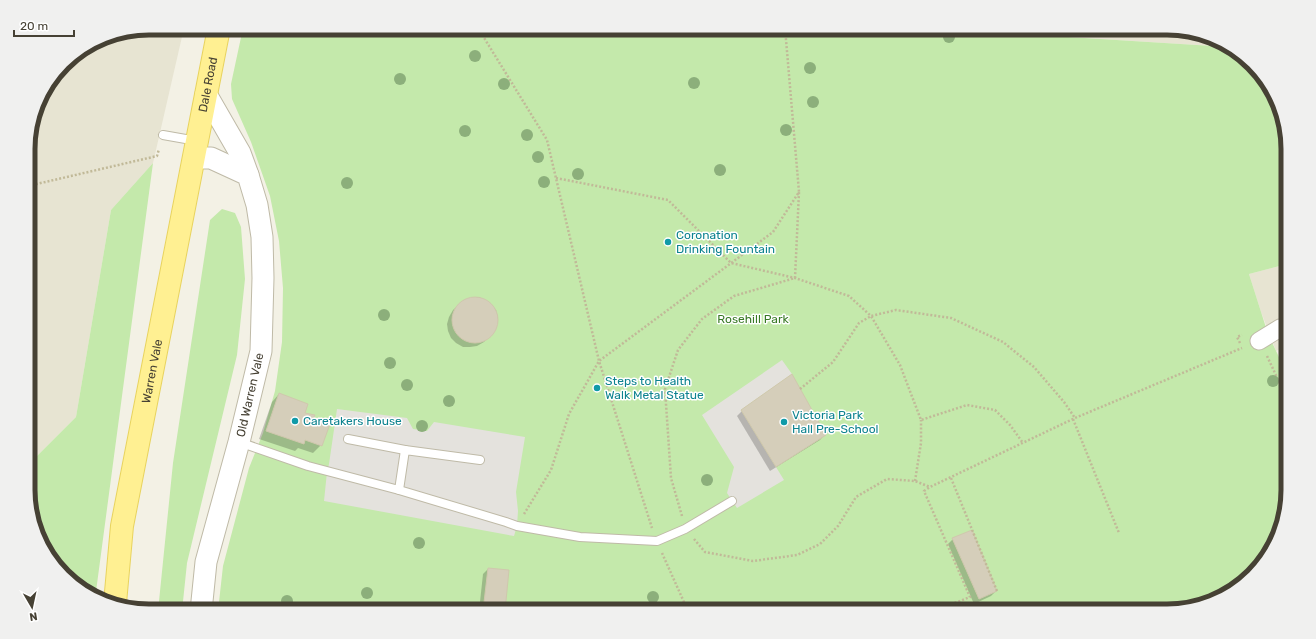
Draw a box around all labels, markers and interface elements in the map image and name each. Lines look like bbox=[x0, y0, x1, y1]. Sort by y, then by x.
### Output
scale bar bbox=[14, 12, 74, 38]
text: 20 m bbox=[20, 19, 48, 33]
street label: Dale Road bbox=[196, 56, 220, 113]
place label: Coronation Drinking Fountain bbox=[676, 228, 775, 256]
marker: Coronation Drinking Fountain bbox=[663, 237, 673, 247]
park label: Rosehill Park bbox=[717, 312, 790, 326]
street label: Warren Vale bbox=[139, 338, 165, 405]
street label: Old Warren Vale bbox=[234, 351, 267, 438]
place label: Steps to Health Walk Metal Statue bbox=[605, 374, 704, 402]
marker: Steps to Health Walk Metal Statue bbox=[592, 383, 602, 393]
place label: Victoria Park Hall Pre-School bbox=[792, 408, 879, 436]
place label: Caretakers House bbox=[303, 414, 402, 428]
marker: Caretakers House bbox=[290, 416, 300, 426]
marker: Victoria Park Hall Pre-School bbox=[779, 417, 789, 427]
north arrow bbox=[12, 587, 52, 627]
text: N bbox=[28, 609, 38, 623]

